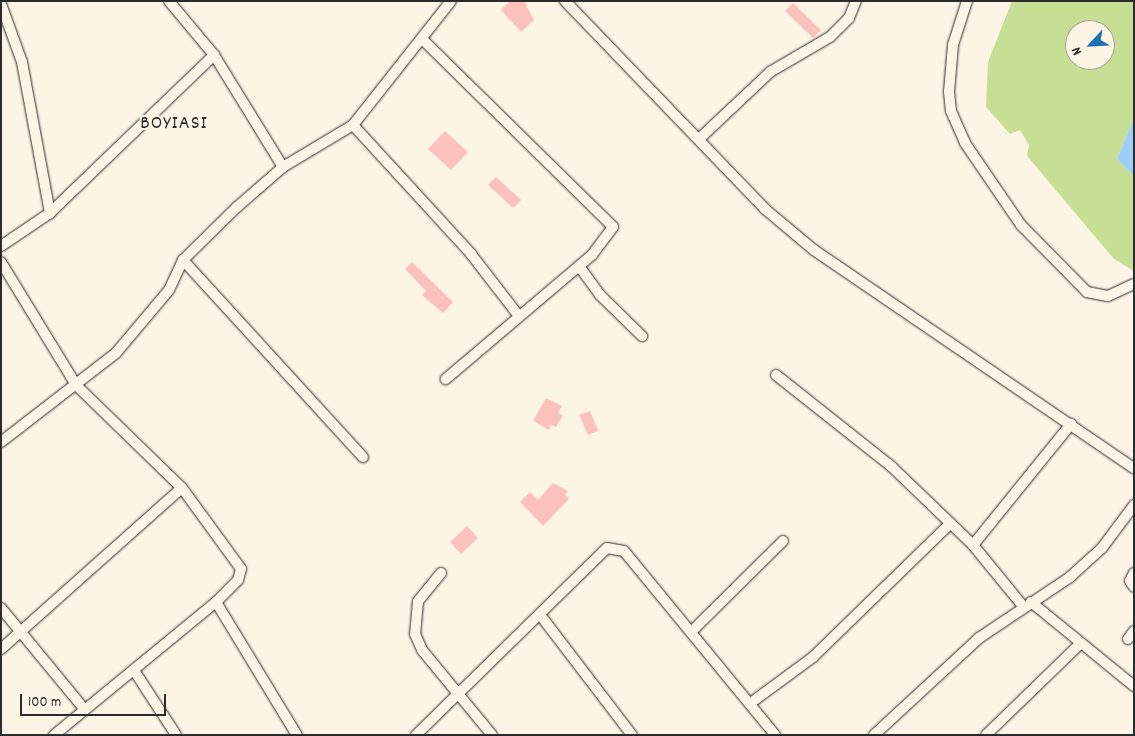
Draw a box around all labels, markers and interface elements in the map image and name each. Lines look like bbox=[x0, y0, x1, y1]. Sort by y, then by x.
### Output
north arrow bbox=[1065, 20, 1115, 70]
text: N bbox=[1067, 44, 1088, 58]
district label: BOYIASI bbox=[139, 112, 209, 136]
scale bar bbox=[22, 684, 169, 716]
text: 100 m bbox=[28, 692, 61, 714]

